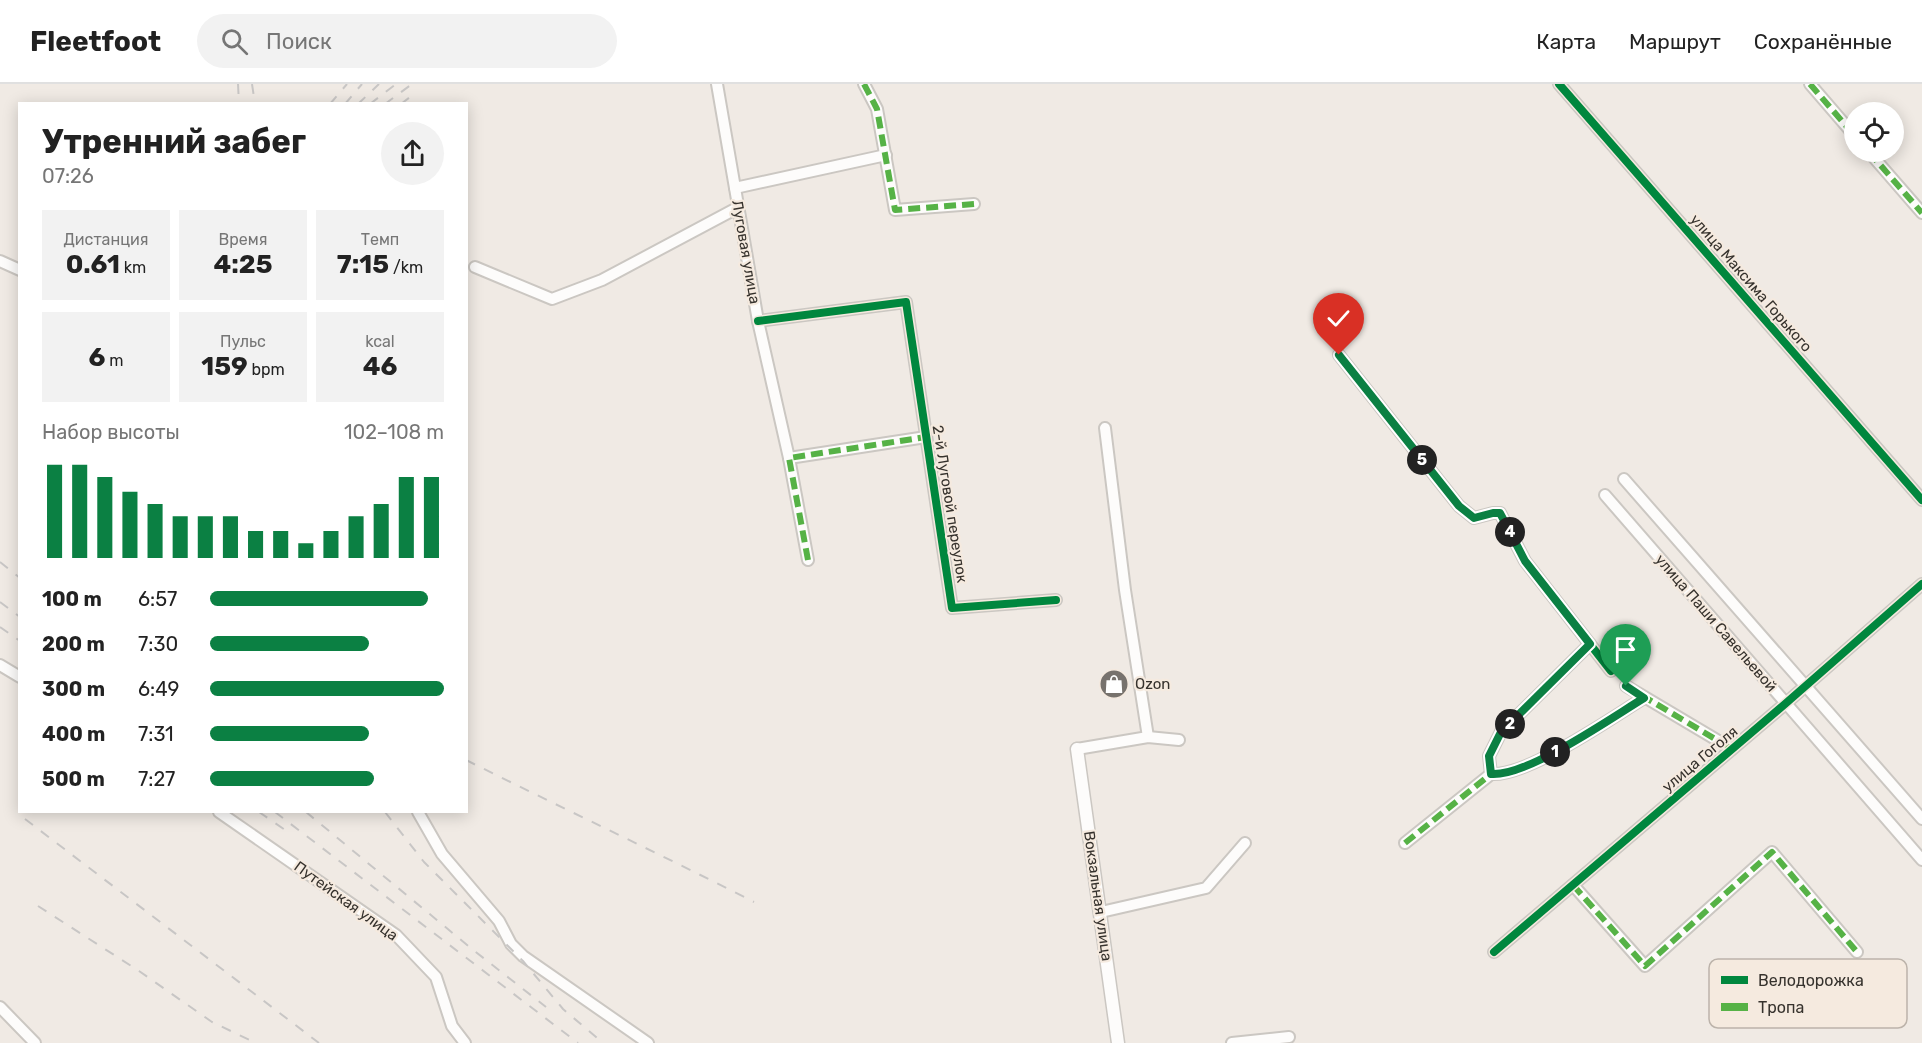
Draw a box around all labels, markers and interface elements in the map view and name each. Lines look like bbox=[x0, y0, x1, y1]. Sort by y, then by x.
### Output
search box bbox=[197, 14, 617, 68]
text: Fleetfoot bbox=[30, 25, 161, 58]
icon: search bbox=[218, 25, 251, 58]
text: Поиск bbox=[266, 28, 332, 55]
text: Карта bbox=[1536, 29, 1596, 54]
text: Маршрут bbox=[1629, 29, 1721, 54]
text: Сохранённые bbox=[1754, 29, 1892, 54]
map controls bbox=[1844, 102, 1904, 162]
button: locate bbox=[1844, 102, 1904, 162]
text: Утренний забег bbox=[42, 122, 306, 161]
button: share bbox=[381, 122, 444, 185]
text: 07:26 bbox=[42, 164, 94, 188]
street label: Луговая улица bbox=[728, 199, 764, 305]
street label: улица Максима Горького bbox=[1686, 210, 1816, 356]
text: Дистанция bbox=[63, 230, 149, 249]
text: Время bbox=[219, 230, 267, 249]
text: Темп bbox=[361, 230, 399, 249]
text: 0.61 bbox=[66, 249, 120, 280]
text: 4:25 bbox=[213, 249, 273, 280]
text: 7:15 bbox=[337, 249, 389, 280]
text: km bbox=[120, 258, 146, 277]
text: /km bbox=[389, 258, 423, 277]
pin bbox=[1313, 293, 1364, 355]
icon: check bbox=[1322, 302, 1355, 335]
text: Пульс bbox=[220, 332, 266, 351]
text: kcal bbox=[365, 332, 395, 351]
text: 6 bbox=[88, 342, 105, 373]
text: m bbox=[105, 351, 124, 370]
text: 159 bbox=[201, 351, 248, 382]
text: 46 bbox=[363, 351, 397, 382]
text: bpm bbox=[248, 360, 285, 379]
text: Набор высоты bbox=[42, 420, 180, 444]
text: 102–108 m bbox=[344, 420, 444, 444]
street label: 2-й Луговой переулок bbox=[929, 424, 971, 584]
pin: 5 bbox=[1407, 445, 1437, 475]
text: 5 bbox=[1417, 450, 1427, 469]
pin: 4 bbox=[1495, 517, 1525, 547]
text: 4 bbox=[1505, 522, 1515, 541]
street label: улица Паши Савельевой bbox=[1651, 551, 1781, 695]
text: 100 m bbox=[42, 587, 102, 611]
text: 6:57 bbox=[138, 587, 177, 611]
pin bbox=[1600, 624, 1651, 686]
text: 200 m bbox=[42, 632, 105, 656]
text: 7:30 bbox=[138, 632, 178, 656]
icon: arrive bbox=[1609, 633, 1642, 666]
shop icon: Ozon bbox=[1098, 668, 1130, 700]
place label: Ozon bbox=[1135, 675, 1170, 693]
text: 300 m bbox=[42, 677, 105, 701]
text: 6:49 bbox=[138, 677, 179, 701]
pin: 2 bbox=[1495, 709, 1525, 739]
text: 2 bbox=[1505, 714, 1515, 733]
text: 400 m bbox=[42, 722, 105, 746]
text: 7:31 bbox=[138, 722, 174, 746]
street label: улица Гоголя bbox=[1659, 722, 1741, 796]
pin: 1 bbox=[1540, 737, 1570, 767]
text: 1 bbox=[1551, 742, 1559, 761]
text: 500 m bbox=[42, 767, 105, 791]
text: 7:27 bbox=[138, 767, 175, 791]
street label: Вокзальная улица bbox=[1080, 830, 1116, 962]
street label: Путейская улица bbox=[291, 857, 401, 945]
legend bbox=[1709, 959, 1907, 1028]
text: Велодорожка bbox=[1758, 971, 1864, 990]
text: Тропа bbox=[1758, 998, 1804, 1017]

